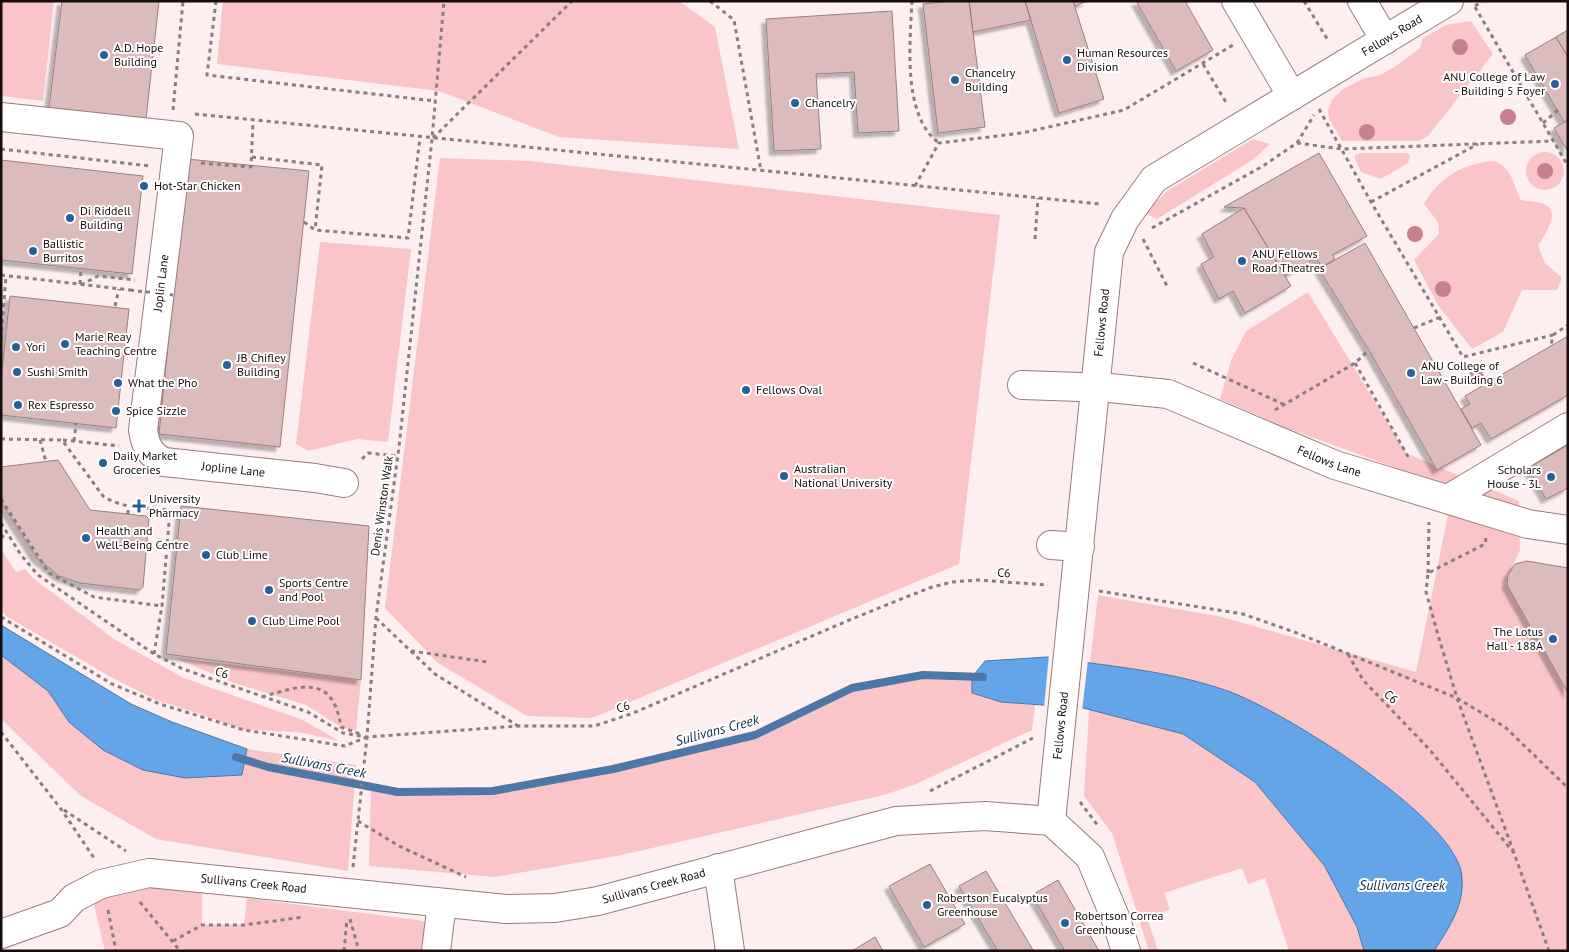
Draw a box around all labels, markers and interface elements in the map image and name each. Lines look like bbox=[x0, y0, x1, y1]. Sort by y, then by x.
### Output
street label: Fellows Road bbox=[1359, 11, 1425, 59]
place label: A.D. Hope Building bbox=[114, 40, 163, 69]
place label: Human Resources Division bbox=[1077, 45, 1168, 74]
marker: A.D. Hope Building bbox=[98, 49, 110, 61]
marker: Human Resources Division bbox=[1061, 54, 1073, 66]
place label: Chancelry Building bbox=[965, 65, 1016, 94]
place label: ANU College of Law - Building 5 Foyer bbox=[1443, 69, 1545, 98]
marker: Chancelry Building bbox=[949, 74, 961, 86]
marker: ANU College of Law - Building 5 Foyer bbox=[1549, 78, 1561, 90]
place label: Chancelry bbox=[805, 95, 856, 110]
marker: Chancelry bbox=[789, 97, 801, 109]
place label: Hot-Star Chicken bbox=[154, 178, 241, 193]
marker: Hot-Star Chicken bbox=[138, 180, 150, 192]
place label: Di Riddell Building bbox=[80, 203, 131, 232]
marker: Di Riddell Building bbox=[64, 212, 76, 224]
place label: Ballistic Burritos bbox=[43, 236, 85, 265]
marker: Ballistic Burritos bbox=[27, 245, 39, 257]
place label: ANU Fellows Road Theatres bbox=[1252, 246, 1325, 275]
street label: Joplin Lane bbox=[149, 253, 171, 313]
marker: ANU Fellows Road Theatres bbox=[1236, 255, 1248, 267]
street label: Fellows Road bbox=[1090, 288, 1112, 357]
place label: Marie Reay Teaching Centre bbox=[75, 329, 157, 358]
marker: Marie Reay Teaching Centre bbox=[59, 338, 71, 350]
place label: Yori bbox=[26, 339, 45, 354]
marker: Yori bbox=[10, 341, 22, 353]
place label: JB Chifley Building bbox=[236, 350, 286, 379]
place label: ANU College of Law - Building 6 bbox=[1421, 358, 1503, 387]
marker: JB Chifley Building bbox=[221, 359, 233, 371]
place label: Sushi Smith bbox=[27, 364, 88, 379]
marker: Sushi Smith bbox=[11, 366, 23, 378]
marker: ANU College of Law - Building 6 bbox=[1405, 367, 1417, 379]
place label: What the Pho bbox=[128, 375, 197, 390]
marker: What the Pho bbox=[112, 377, 124, 389]
place label: Fellows Oval bbox=[756, 382, 822, 397]
marker: Fellows Oval bbox=[740, 384, 752, 396]
place label: Rex Espresso bbox=[28, 397, 94, 412]
marker: Rex Espresso bbox=[12, 399, 24, 411]
place label: Spice Sizzle bbox=[126, 403, 186, 418]
marker: Spice Sizzle bbox=[110, 405, 122, 417]
street label: Fellows Lane bbox=[1295, 442, 1363, 480]
place label: Daily Market Groceries bbox=[113, 448, 177, 477]
street label: Denis Winston Walk bbox=[367, 455, 396, 557]
marker: Daily Market Groceries bbox=[97, 457, 109, 469]
street label: Jopline Lane bbox=[200, 458, 266, 480]
place label: Australian National University bbox=[794, 461, 893, 490]
place label: Scholars House - 3L bbox=[1487, 462, 1541, 491]
marker: Australian National University bbox=[778, 470, 790, 482]
marker: Scholars House - 3L bbox=[1545, 471, 1557, 483]
place label: University Pharmacy bbox=[149, 491, 201, 520]
marker: University Pharmacy bbox=[133, 500, 145, 512]
place label: Health and Well-Being Centre bbox=[96, 523, 189, 552]
marker: Health and Well-Being Centre bbox=[80, 532, 92, 544]
place label: Club Lime bbox=[216, 547, 268, 562]
marker: Club Lime bbox=[200, 549, 212, 561]
street label: C6 bbox=[997, 565, 1011, 580]
place label: Sports Centre and Pool bbox=[279, 575, 348, 604]
marker: Sports Centre and Pool bbox=[263, 584, 275, 596]
place label: Club Lime Pool bbox=[262, 613, 340, 628]
marker: Club Lime Pool bbox=[246, 615, 258, 627]
place label: The Lotus Hall - 188A bbox=[1487, 624, 1543, 653]
marker: The Lotus Hall - 188A bbox=[1547, 633, 1559, 645]
street label: C6 bbox=[213, 663, 231, 682]
street label: C6 bbox=[1381, 687, 1401, 707]
street label: Fellows Road bbox=[1049, 691, 1071, 760]
street label: C6 bbox=[614, 697, 632, 716]
water label: Sullivans Creek bbox=[673, 710, 761, 750]
water label: Sullivans Creek bbox=[280, 748, 369, 782]
street label: Sullivans Creek Road bbox=[600, 864, 707, 907]
street label: Sullivans Creek Road bbox=[200, 870, 307, 896]
water label: Sullivans Creek bbox=[1359, 876, 1446, 894]
place label: Robertson Eucalyptus Greenhouse bbox=[937, 890, 1048, 919]
marker: Robertson Eucalyptus Greenhouse bbox=[921, 899, 933, 911]
place label: Robertson Correa Greenhouse bbox=[1075, 908, 1163, 937]
marker: Robertson Correa Greenhouse bbox=[1059, 917, 1071, 929]

